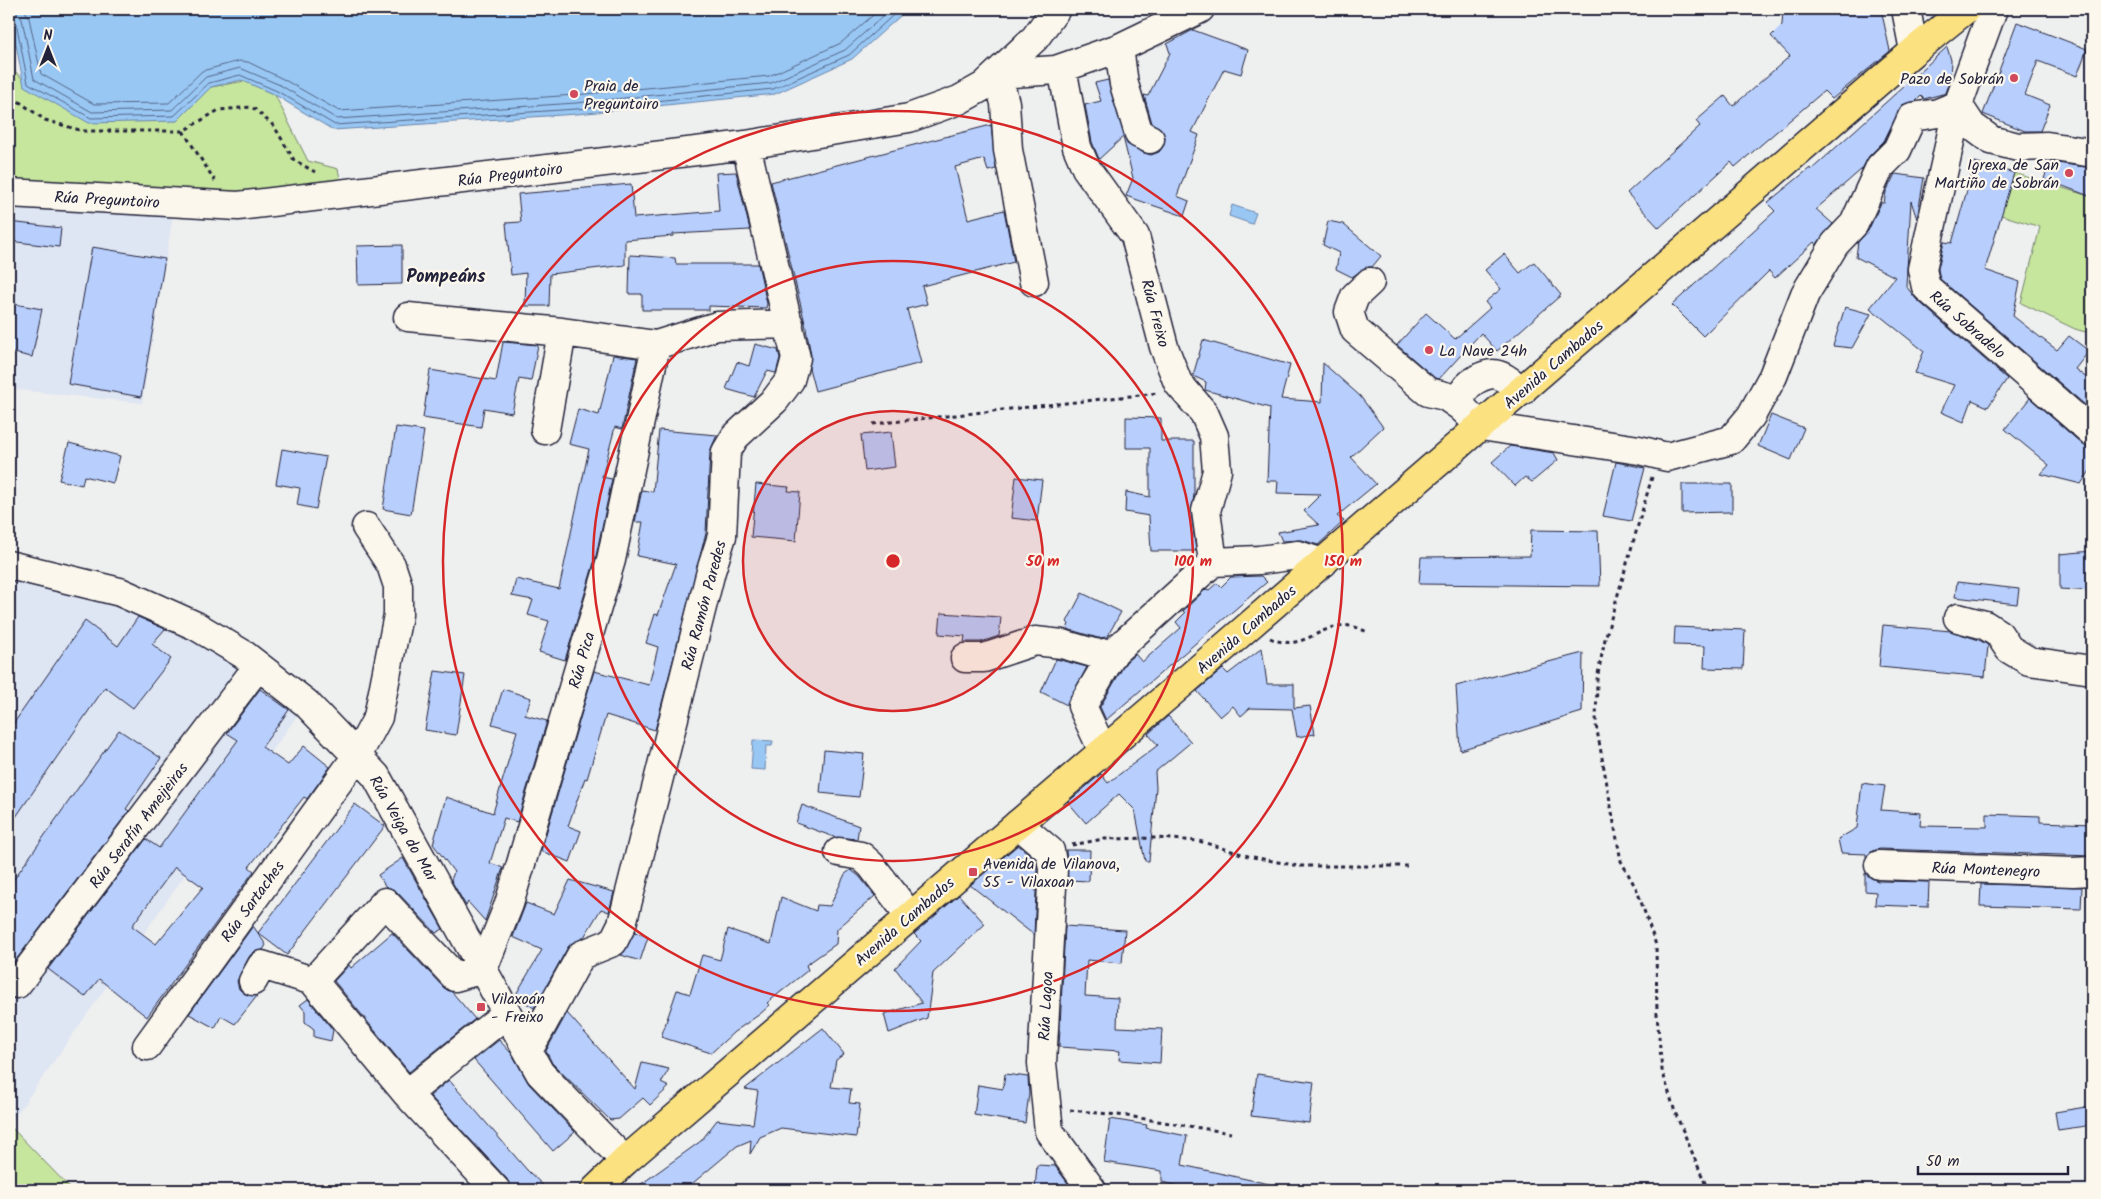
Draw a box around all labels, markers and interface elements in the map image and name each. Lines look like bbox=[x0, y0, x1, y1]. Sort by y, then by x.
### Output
north arrow bbox=[22, 22, 72, 72]
text: N bbox=[44, 25, 53, 47]
place label: Pazo de Sobrán bbox=[1900, 67, 2004, 92]
marker: Pazo de Sobrán bbox=[2008, 72, 2020, 84]
place label: Praia de Preguntoiro bbox=[584, 74, 659, 117]
marker: Praia de Preguntoiro bbox=[568, 88, 580, 100]
place label: Igrexa de San Martiño de Sobrán bbox=[1934, 153, 2059, 196]
street label: Rúa Preguntoiro bbox=[456, 157, 564, 194]
marker: Igrexa de San Martiño de Sobrán bbox=[2063, 167, 2075, 179]
street label: Rúa Preguntoiro bbox=[53, 185, 160, 216]
district label: Pompeáns bbox=[406, 263, 486, 292]
street label: Rúa Freixo bbox=[1133, 276, 1176, 350]
street label: Rúa Sobradelo bbox=[1923, 285, 2011, 365]
street label: Avenida Cambados bbox=[1498, 314, 1610, 416]
place label: La Nave 24h bbox=[1439, 339, 1527, 364]
marker: La Nave 24h bbox=[1423, 344, 1435, 356]
street label: Rúa Ramón Paredes bbox=[675, 538, 734, 673]
text: 50 m bbox=[1025, 550, 1060, 574]
text: 100 m bbox=[1174, 550, 1212, 574]
text: 150 m bbox=[1324, 550, 1362, 574]
centre of rings bbox=[884, 552, 902, 570]
street label: Avenida Cambados bbox=[1191, 579, 1303, 681]
street label: Rúa Pica bbox=[562, 629, 602, 692]
street label: Rúa Serafín Ameijeiras bbox=[83, 757, 195, 894]
street label: Rúa Veiga do Mar bbox=[362, 771, 444, 888]
place label: Avenida de Vilanova, 55 - Vilaxoan bbox=[983, 852, 1120, 895]
street label: Rúa Sartaches bbox=[215, 856, 292, 948]
street label: Rúa Montenegro bbox=[1931, 856, 2041, 885]
marker: Avenida de Vilanova, 55 - Vilaxoan bbox=[967, 866, 979, 878]
street label: Avenida Cambados bbox=[849, 871, 961, 973]
street label: Rúa Lagoa bbox=[1032, 971, 1061, 1041]
place label: Vilaxoán - Freixo bbox=[491, 987, 545, 1030]
marker: Vilaxoán - Freixo bbox=[475, 1001, 487, 1013]
scale bar bbox=[1918, 1144, 2068, 1176]
text: 50 m bbox=[1926, 1150, 1960, 1174]

